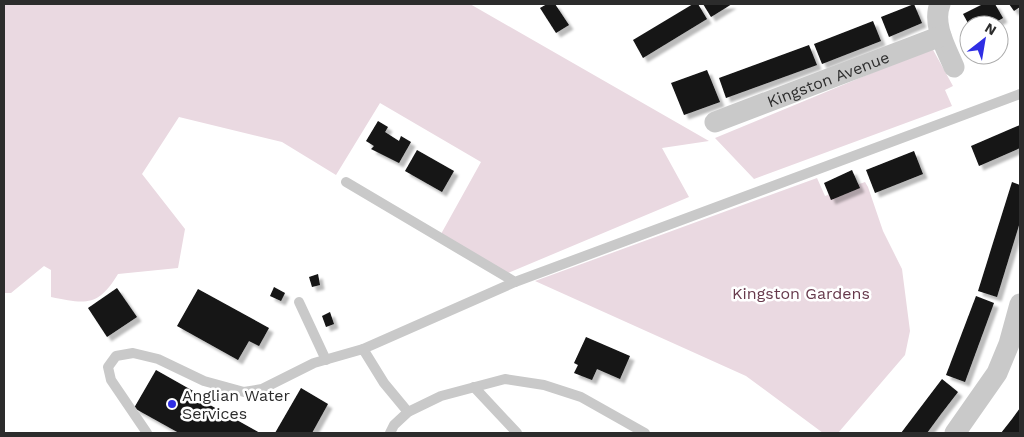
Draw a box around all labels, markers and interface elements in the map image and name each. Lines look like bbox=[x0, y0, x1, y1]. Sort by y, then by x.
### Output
north arrow bbox=[959, 15, 1009, 65]
text: N bbox=[982, 19, 999, 38]
street label: Kingston Avenue bbox=[764, 47, 892, 111]
park label: Kingston Gardens bbox=[732, 284, 870, 303]
place label: Anglian Water Services bbox=[182, 386, 291, 423]
marker: Anglian Water Services bbox=[166, 398, 178, 410]

